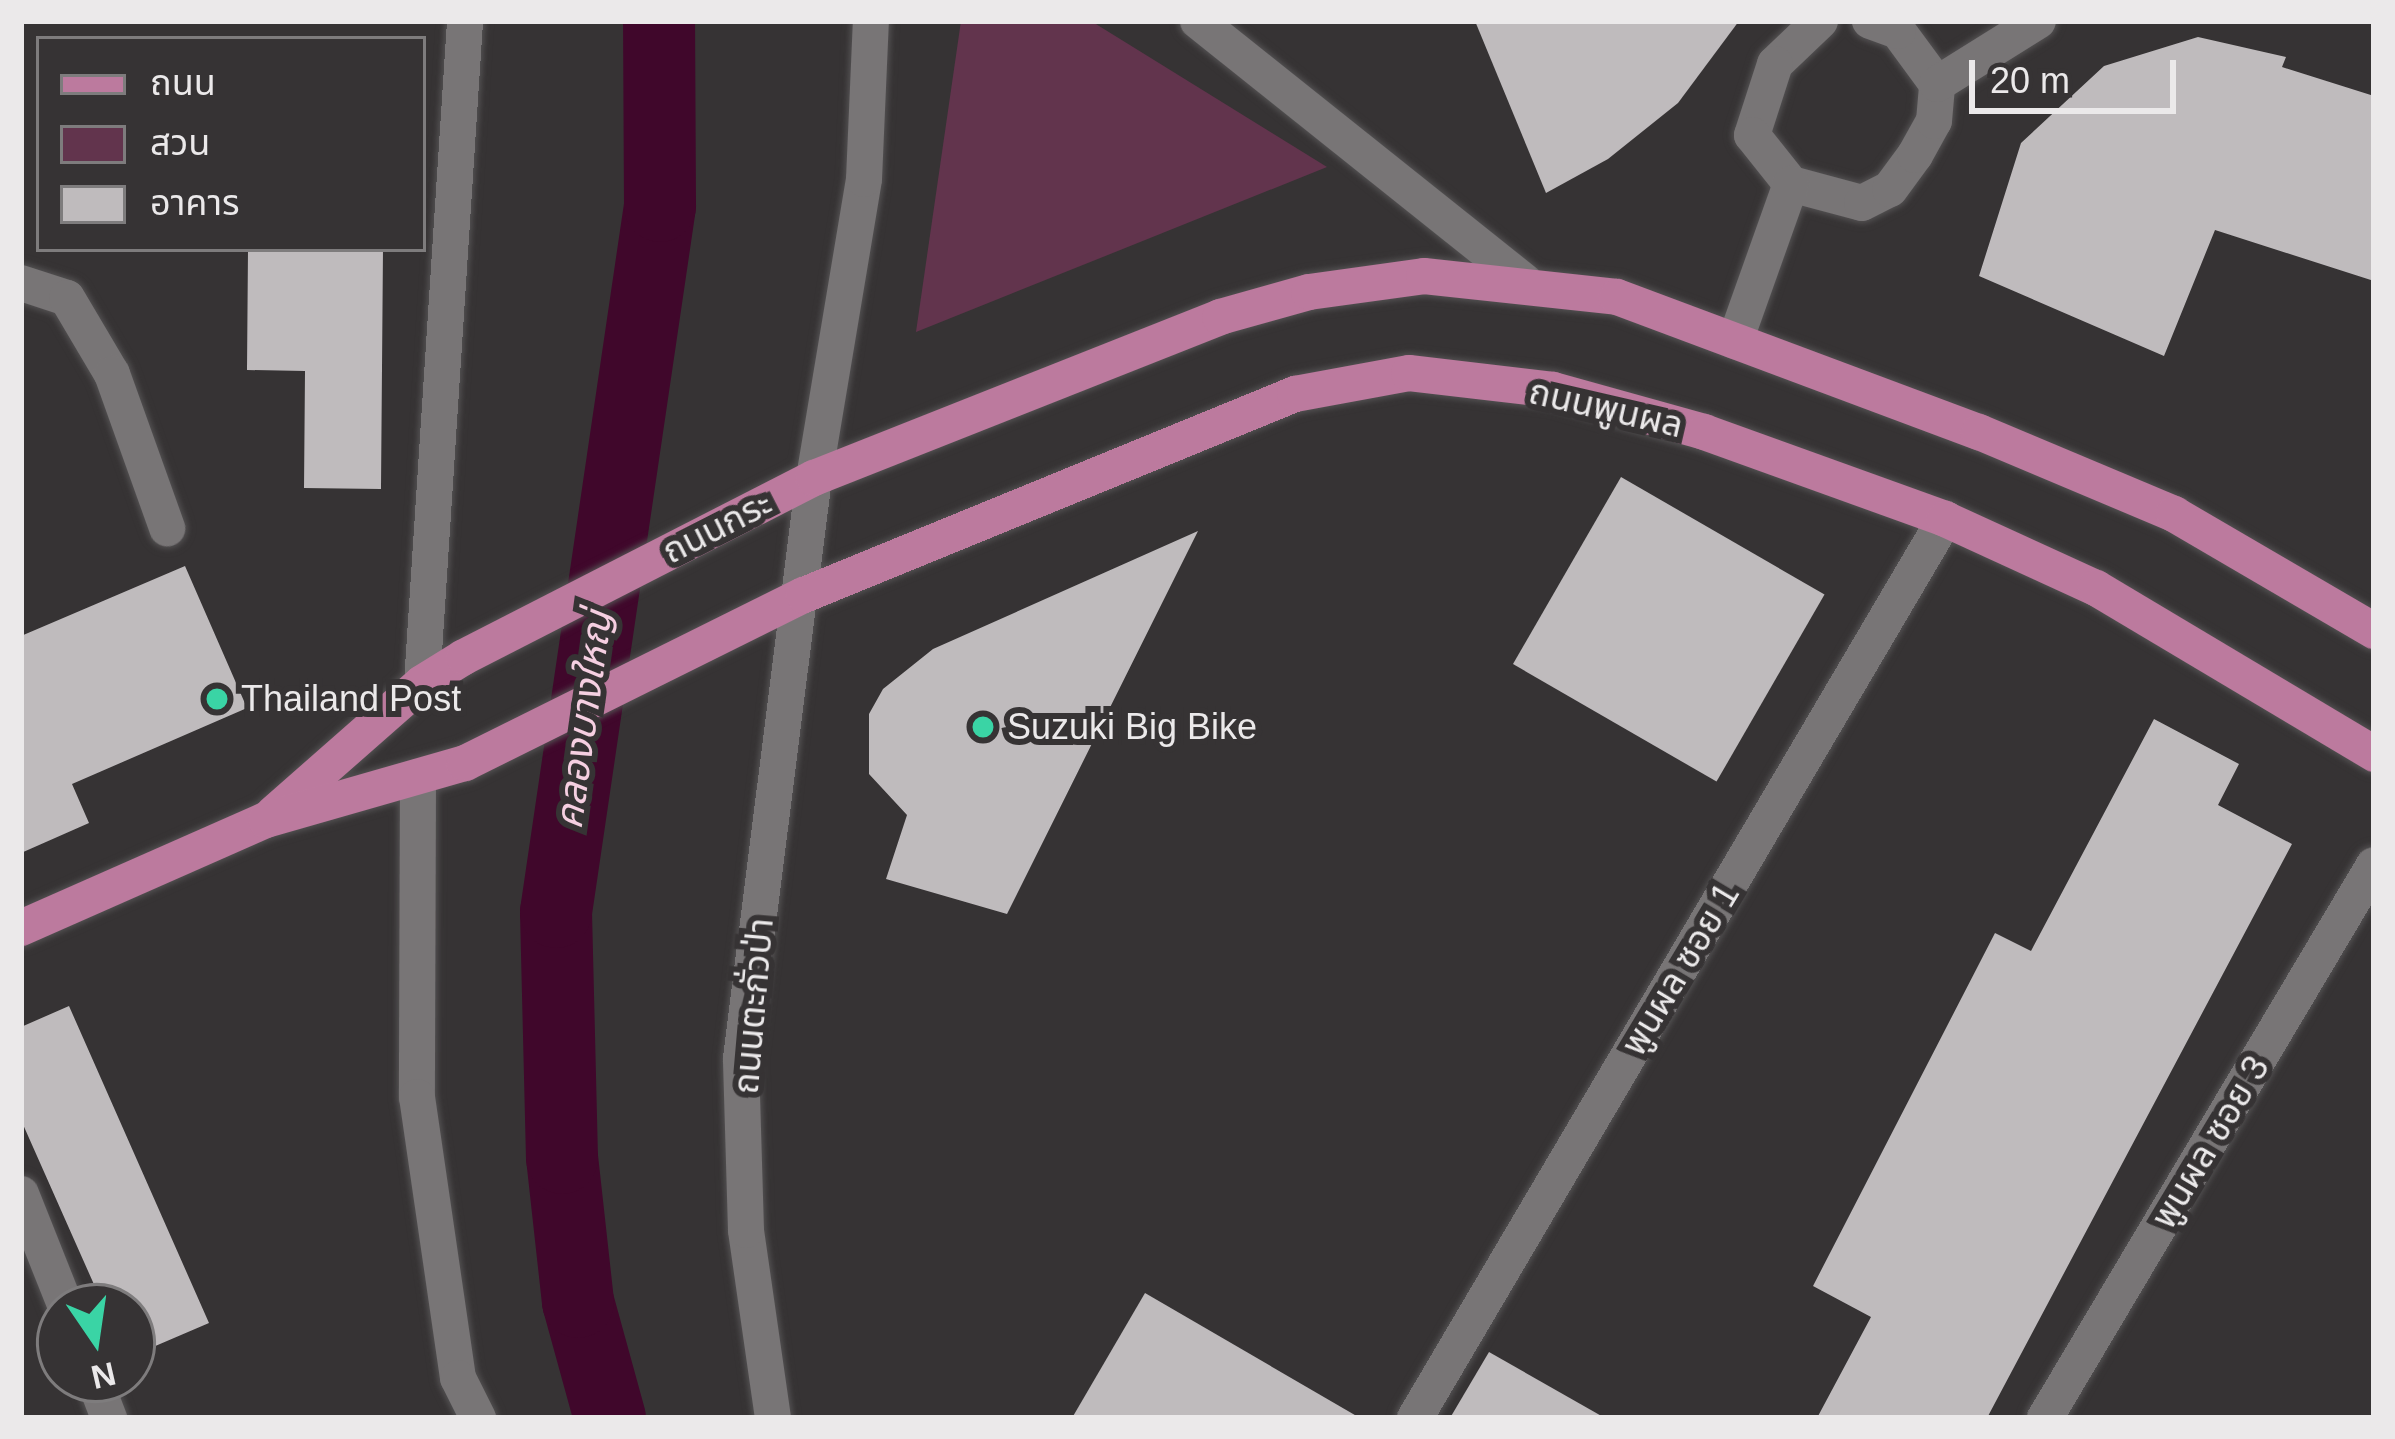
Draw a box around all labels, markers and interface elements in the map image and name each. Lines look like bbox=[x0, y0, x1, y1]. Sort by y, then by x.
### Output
legend bbox=[36, 36, 426, 252]
scale bar bbox=[1975, 36, 2182, 110]
text: 20 m bbox=[1990, 60, 2070, 101]
text: ถนน bbox=[150, 62, 216, 103]
text: สวน bbox=[150, 122, 210, 163]
text: อาคาร bbox=[150, 182, 240, 223]
street label: ถนนพูนผล bbox=[1525, 369, 1687, 447]
street label: ถนนกระ bbox=[655, 481, 779, 573]
water label: คลองบางใหญ่ bbox=[546, 608, 622, 832]
place label: Thailand Post bbox=[241, 677, 461, 721]
marker: Thailand Post bbox=[204, 686, 230, 712]
place label: Suzuki Big Bike bbox=[1007, 705, 1257, 749]
marker: Suzuki Big Bike bbox=[970, 714, 996, 740]
street label: พูนผล ซอย 1 bbox=[1612, 875, 1748, 1063]
street label: ถนนตะกั่วป่า bbox=[724, 916, 782, 1096]
street label: พูนผล ซอย 3 bbox=[2142, 1048, 2278, 1236]
north arrow bbox=[36, 1283, 156, 1403]
text: N bbox=[88, 1355, 119, 1396]

